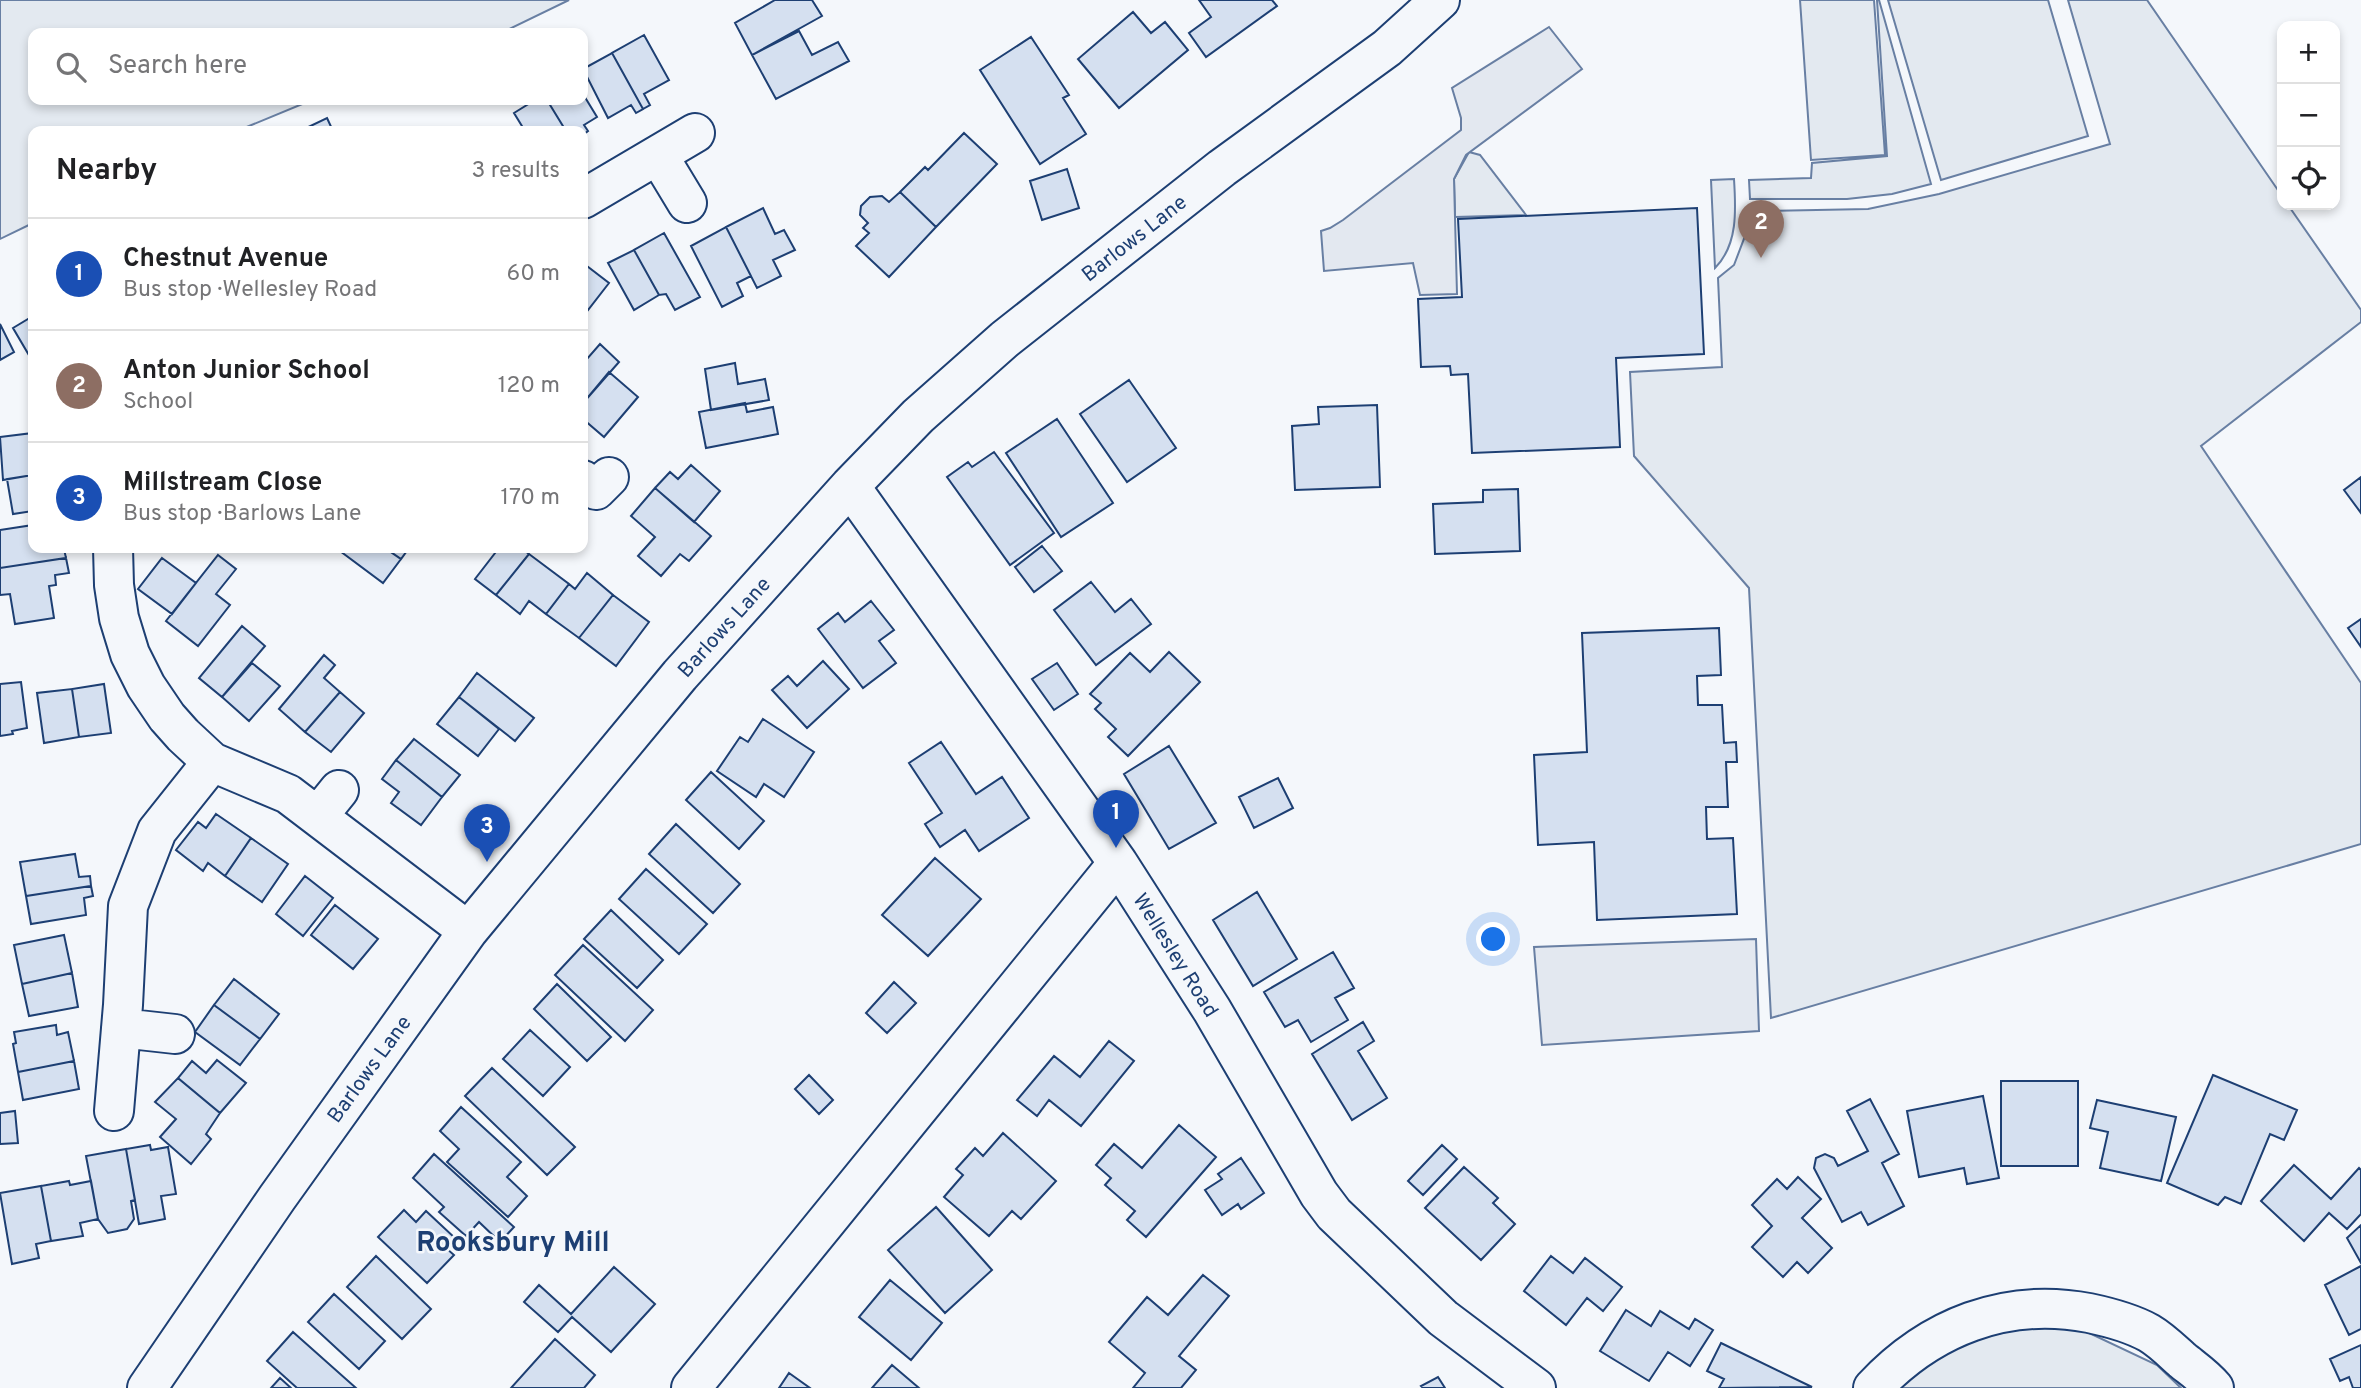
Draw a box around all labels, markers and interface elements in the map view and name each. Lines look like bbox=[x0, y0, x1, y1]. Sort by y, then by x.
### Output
map controls bbox=[2277, 21, 2340, 210]
button: + bbox=[2277, 21, 2340, 84]
search box bbox=[28, 28, 588, 105]
icon: search bbox=[52, 48, 90, 86]
text: Search here bbox=[108, 50, 247, 83]
button: − bbox=[2277, 84, 2340, 147]
button: locate bbox=[2277, 147, 2340, 210]
text: Nearby bbox=[56, 153, 157, 190]
text: 3 results bbox=[471, 157, 560, 186]
street label: Barlows Lane bbox=[1077, 190, 1193, 289]
pin: 2 bbox=[1738, 200, 1784, 258]
text: Chestnut Avenue bbox=[123, 243, 328, 276]
text: 1 bbox=[74, 260, 84, 289]
text: 60 m bbox=[507, 260, 560, 289]
text: Bus stop · Wellesley Road bbox=[123, 276, 377, 305]
text: Anton Junior School bbox=[123, 355, 370, 388]
text: 2 bbox=[72, 372, 86, 401]
text: 120 m bbox=[498, 372, 560, 401]
text: School bbox=[123, 388, 193, 417]
text: Millstream Close bbox=[123, 467, 322, 500]
text: 3 bbox=[72, 484, 86, 513]
text: 170 m bbox=[501, 484, 560, 513]
text: Bus stop · Barlows Lane bbox=[123, 500, 361, 529]
street label: Barlows Lane bbox=[673, 572, 777, 684]
pin: 1 bbox=[1093, 790, 1139, 848]
pin: 3 bbox=[464, 804, 510, 862]
street label: Wellesley Road bbox=[1126, 889, 1224, 1023]
your location bbox=[1476, 922, 1510, 956]
street label: Barlows Lane bbox=[322, 1011, 418, 1129]
district label: Rooksbury Mill bbox=[416, 1226, 610, 1262]

